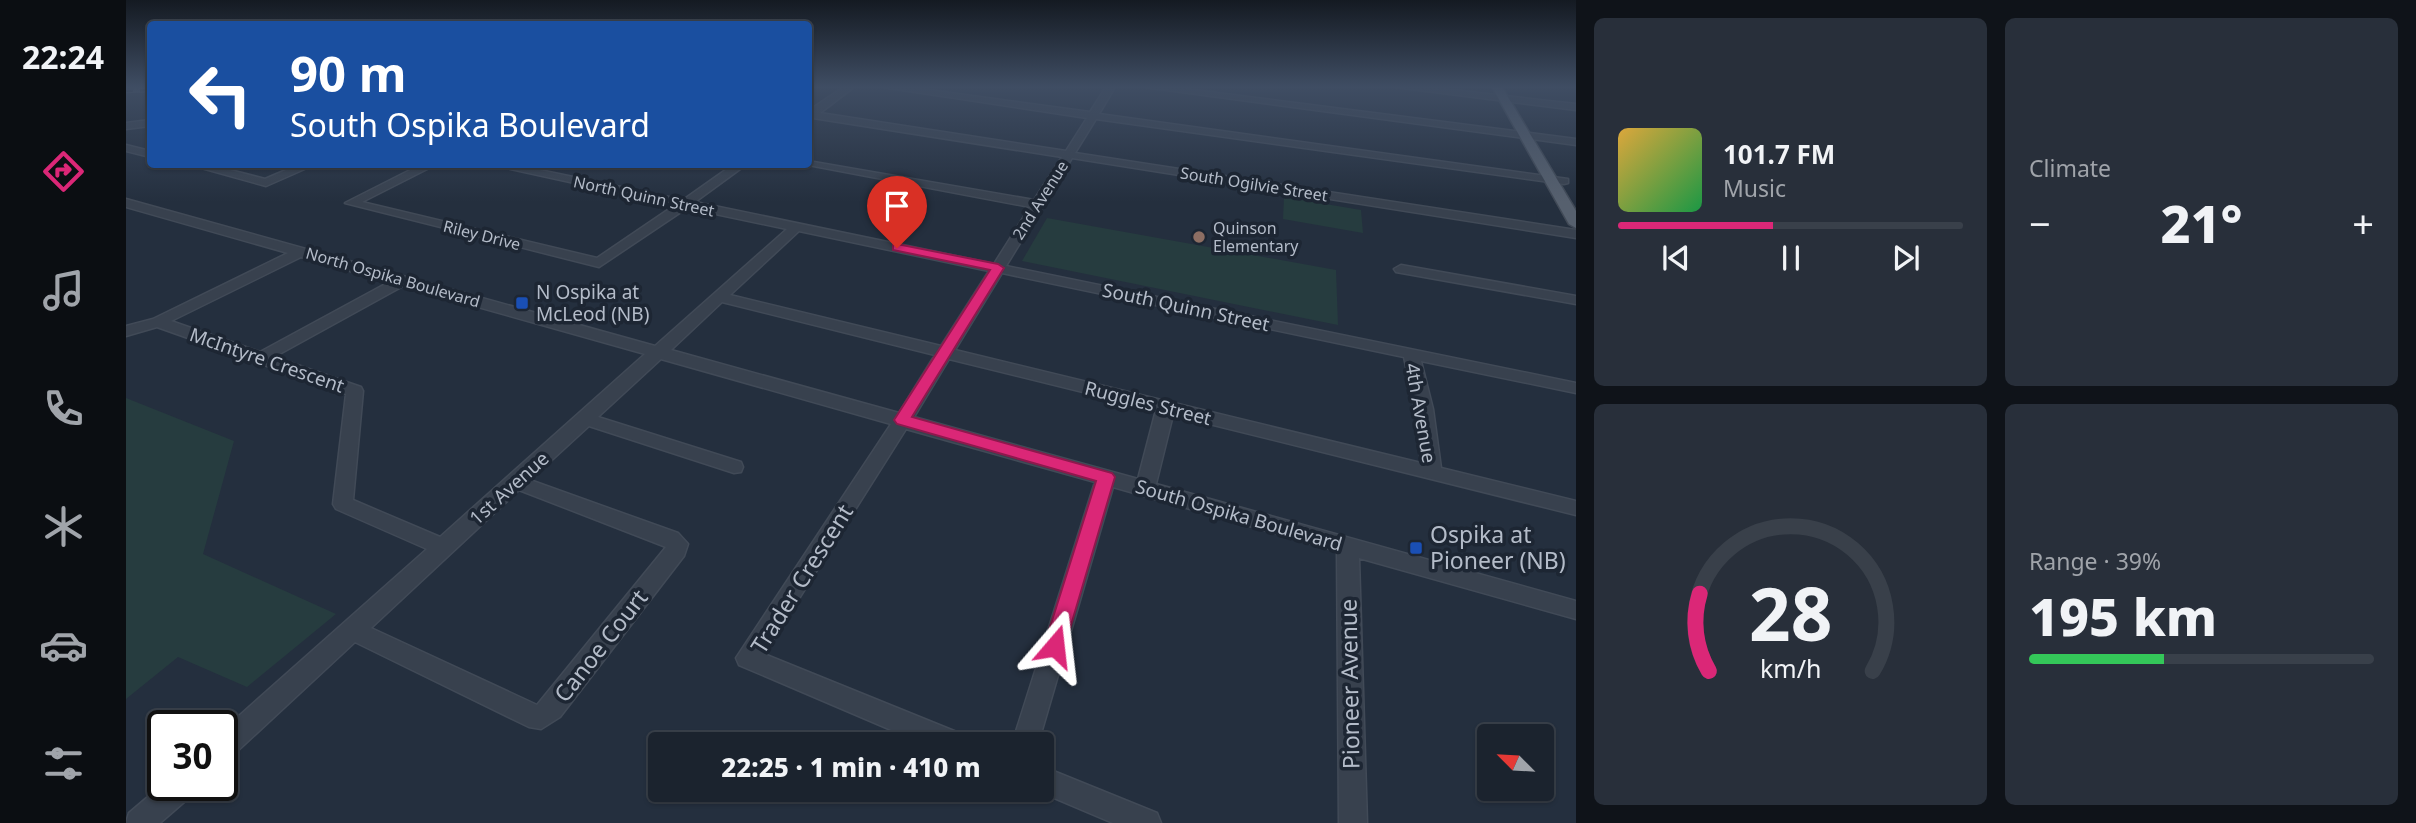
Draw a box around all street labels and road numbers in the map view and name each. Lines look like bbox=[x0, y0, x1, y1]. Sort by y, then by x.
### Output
street label: 2nd Avenue bbox=[1007, 156, 1073, 244]
street label: South Ogilvie Street bbox=[1179, 161, 1329, 207]
street label: North Quinn Street bbox=[572, 170, 717, 222]
street label: Riley Drive bbox=[441, 215, 523, 255]
street label: North Ospika Boulevard bbox=[303, 242, 483, 312]
street label: South Quinn Street bbox=[1100, 277, 1272, 337]
street label: McIntyre Crescent bbox=[186, 321, 348, 399]
street label: 4th Avenue bbox=[1399, 361, 1443, 465]
street label: Ruggles Street bbox=[1082, 375, 1214, 431]
street label: 1st Avenue bbox=[464, 445, 554, 531]
street label: South Ospika Boulevard bbox=[1133, 473, 1345, 557]
street label: Trader Crescent bbox=[742, 498, 860, 659]
street label: Canoe Court bbox=[546, 582, 654, 708]
street label: Pioneer Avenue bbox=[1332, 599, 1366, 769]

